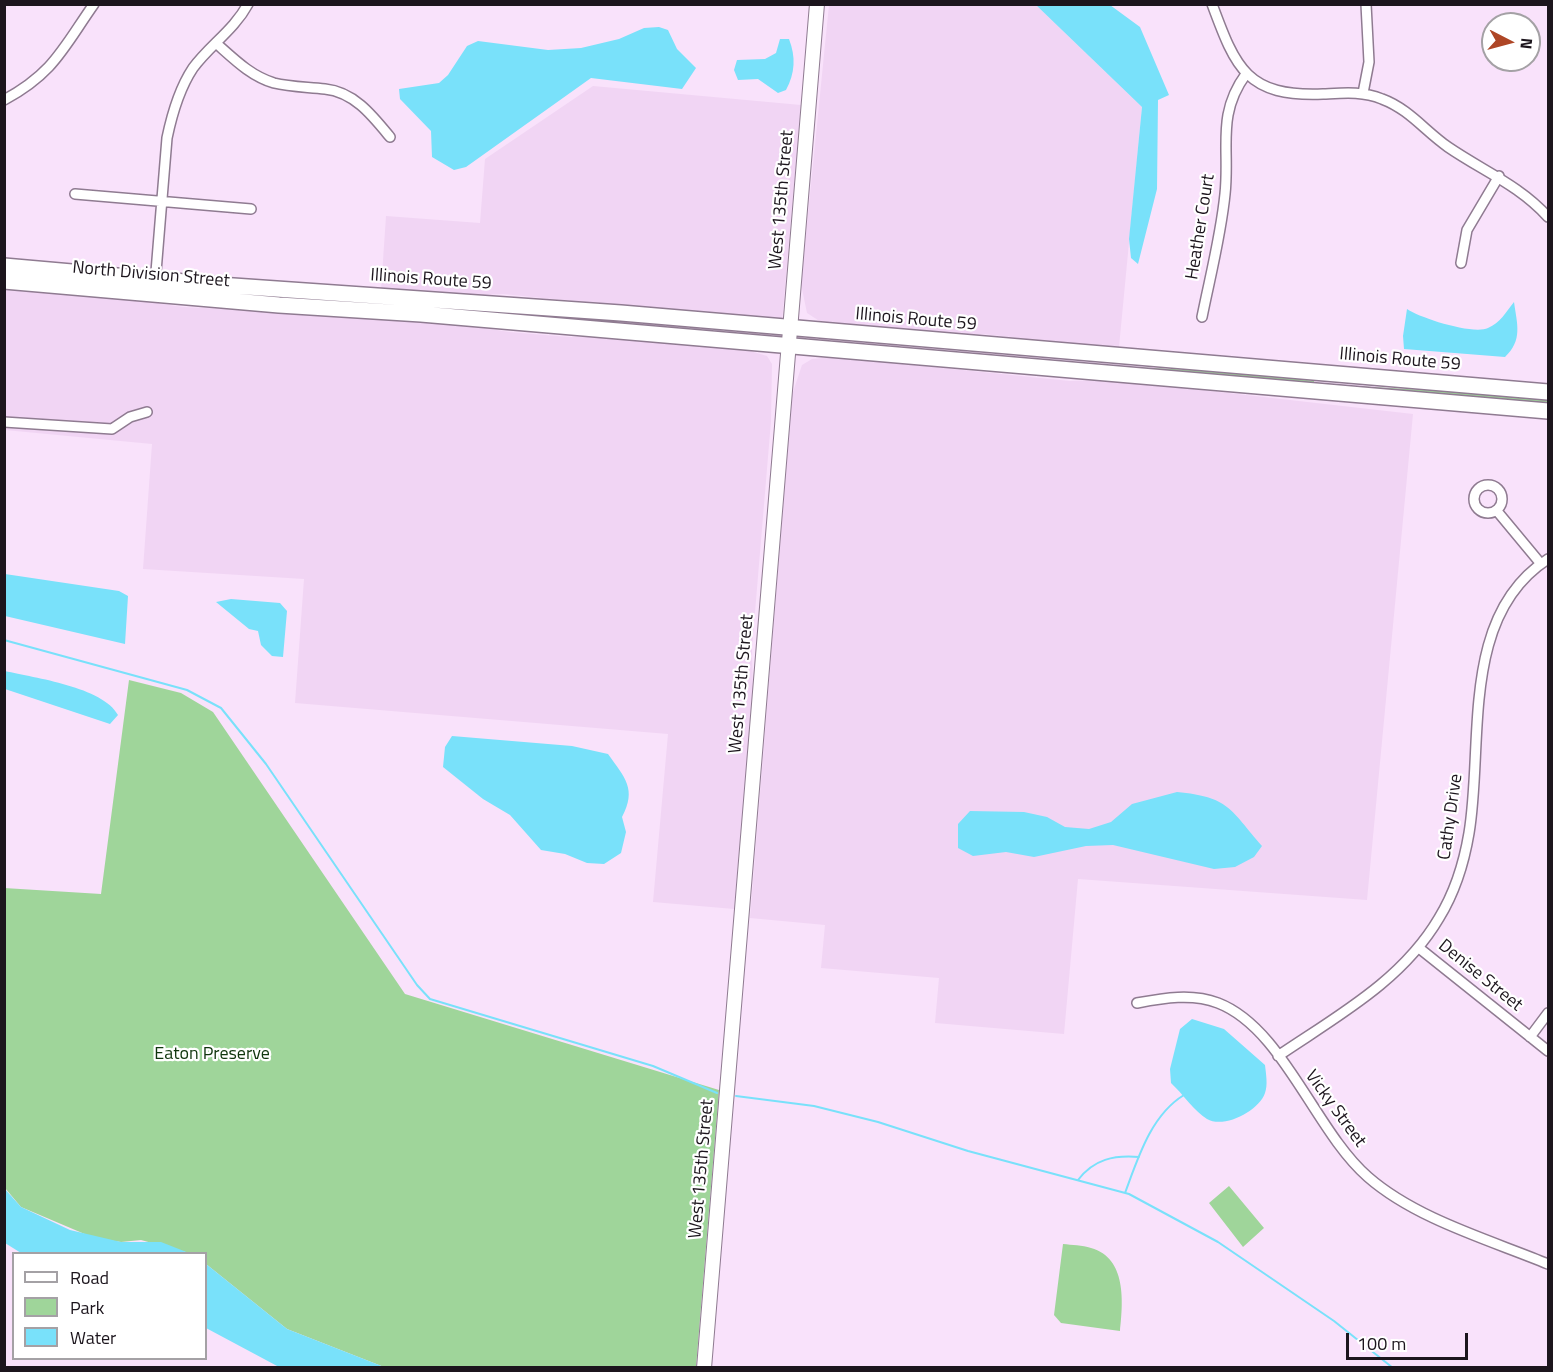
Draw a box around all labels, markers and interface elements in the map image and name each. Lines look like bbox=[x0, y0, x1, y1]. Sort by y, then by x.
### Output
north arrow bbox=[1481, 12, 1541, 72]
text: N bbox=[1514, 37, 1539, 50]
street label: West 135th Street bbox=[765, 129, 799, 271]
street label: Heather Court bbox=[1182, 173, 1220, 281]
street label: North Division Street bbox=[71, 257, 231, 293]
street label: Illinois Route 59 bbox=[370, 265, 492, 295]
street label: Illinois Route 59 bbox=[854, 304, 978, 336]
street label: Illinois Route 59 bbox=[1338, 344, 1462, 376]
street label: West 135th Street bbox=[725, 613, 759, 755]
street label: Cathy Drive bbox=[1434, 773, 1468, 861]
street label: Denise Street bbox=[1434, 935, 1526, 1017]
park label: Eaton Preserve bbox=[154, 1044, 270, 1066]
street label: Vicky Street bbox=[1300, 1066, 1370, 1152]
street label: West 135th Street bbox=[685, 1098, 719, 1240]
legend bbox=[12, 1252, 207, 1360]
text: Road bbox=[70, 1264, 109, 1291]
text: Park bbox=[70, 1294, 104, 1321]
scale bar bbox=[1349, 1321, 1470, 1359]
text: Water bbox=[70, 1324, 116, 1351]
text: 100 m bbox=[1357, 1330, 1406, 1357]

